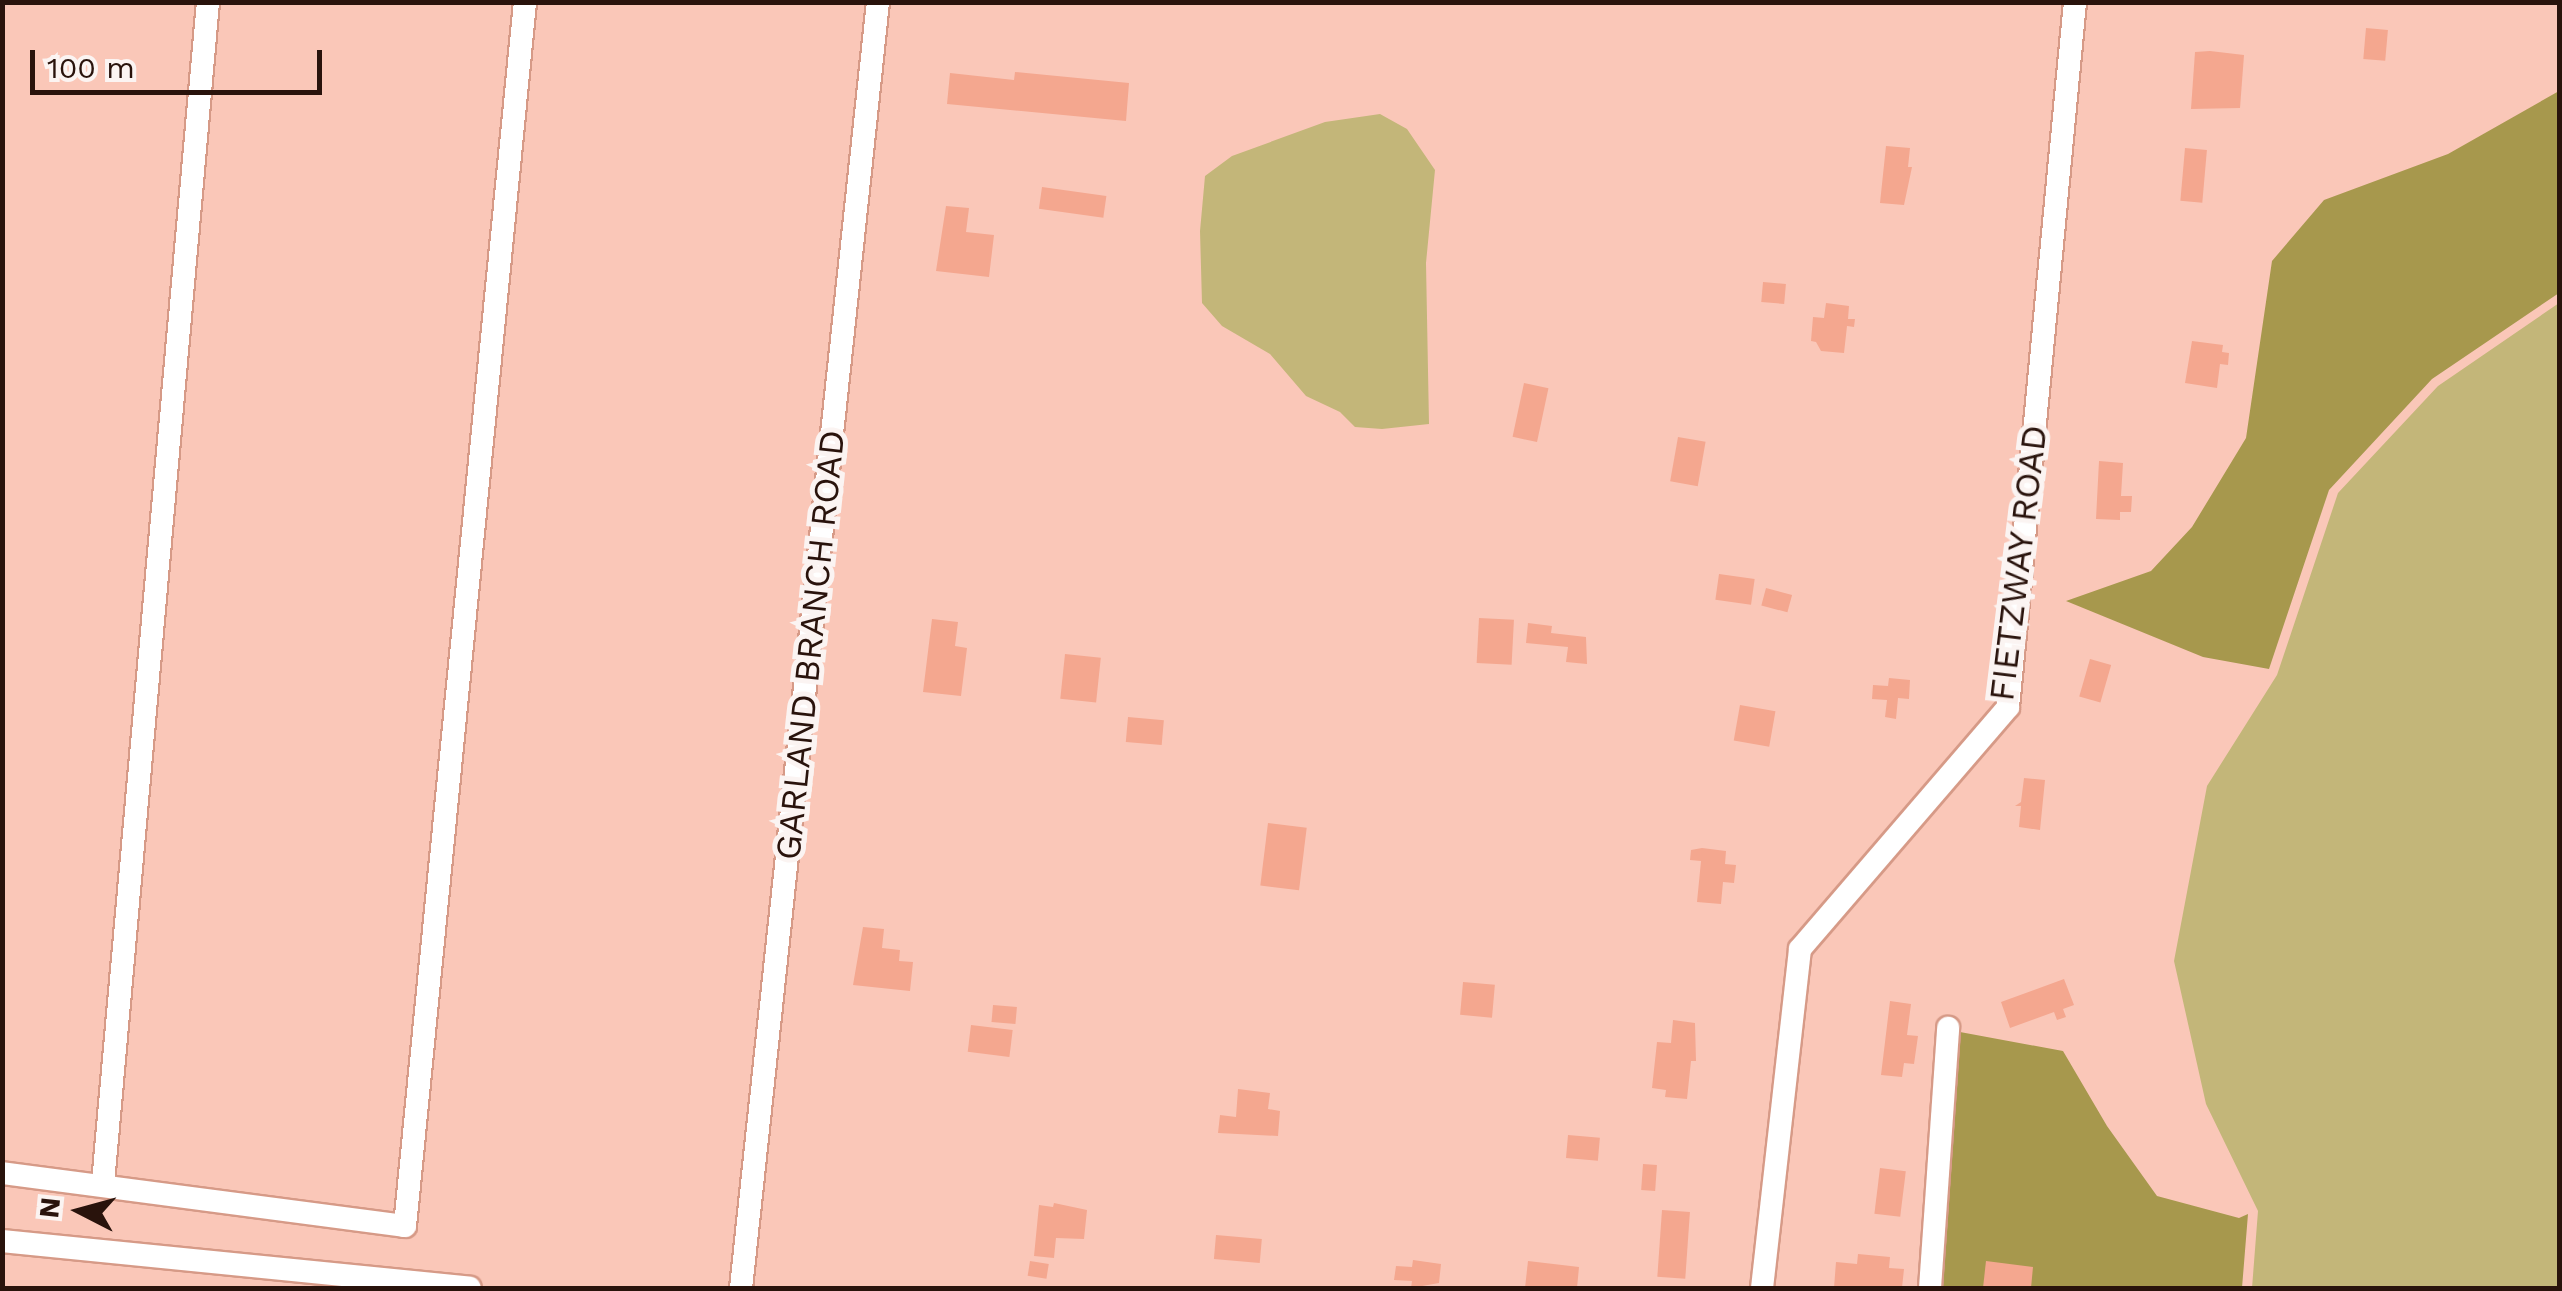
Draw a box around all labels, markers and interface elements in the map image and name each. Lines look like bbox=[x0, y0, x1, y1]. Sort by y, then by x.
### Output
scale bar bbox=[35, 30, 328, 92]
text: 100 m bbox=[47, 50, 135, 85]
street label: FIETZWAY ROAD bbox=[1980, 422, 2056, 704]
street label: GARLAND BRANCH ROAD bbox=[767, 428, 853, 862]
north arrow bbox=[30, 1161, 130, 1261]
text: N bbox=[32, 1196, 67, 1220]

